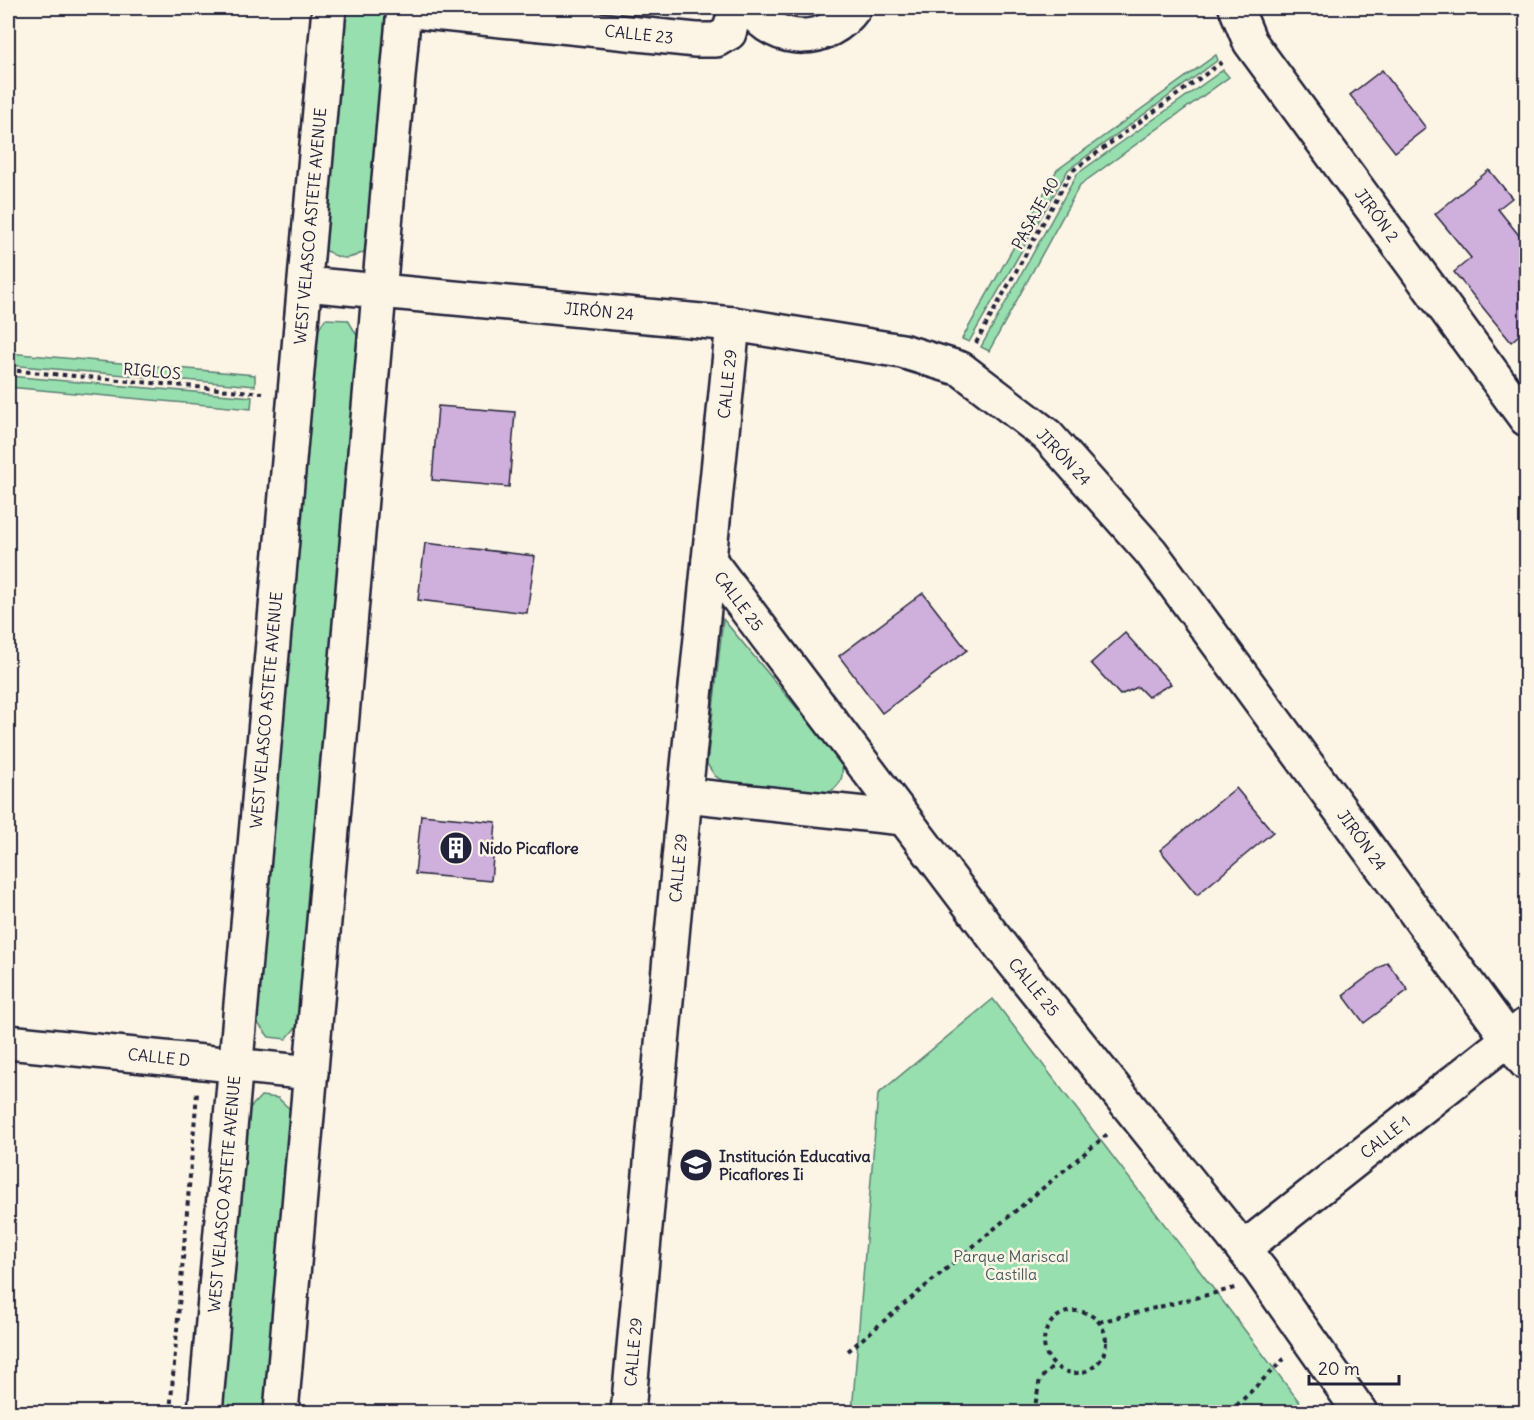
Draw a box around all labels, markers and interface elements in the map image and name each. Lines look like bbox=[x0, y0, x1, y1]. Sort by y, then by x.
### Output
street label: CALLE 23 bbox=[604, 20, 674, 48]
street label: WEST VELASCO ASTETE AVENUE bbox=[290, 107, 330, 345]
street label: PASAJE 40 bbox=[1007, 173, 1063, 253]
street label: JIRÓN 2 bbox=[1351, 184, 1403, 246]
street label: JIRÓN 24 bbox=[563, 298, 635, 324]
street label: CALLE 29 bbox=[713, 348, 741, 420]
street label: RIGLOS bbox=[122, 359, 182, 383]
street label: JIRÓN 24 bbox=[1033, 424, 1095, 490]
street label: CALLE 25 bbox=[710, 567, 768, 635]
street label: WEST VELASCO ASTETE AVENUE bbox=[246, 591, 286, 829]
street label: JIRÓN 24 bbox=[1333, 806, 1391, 874]
building icon: Nido Picaflore bbox=[438, 830, 474, 866]
street label: CALLE 29 bbox=[665, 833, 691, 903]
place label: Nido Picaflore bbox=[479, 838, 579, 858]
street label: CALLE 25 bbox=[1004, 954, 1064, 1020]
street label: CALLE D bbox=[127, 1044, 191, 1070]
street label: WEST VELASCO ASTETE AVENUE bbox=[204, 1075, 244, 1313]
street label: CALLE 1 bbox=[1356, 1111, 1414, 1163]
place label: Institución Educativa Picaflores Ii bbox=[719, 1146, 871, 1184]
school or university icon: Institución Educativa Picaflores Ii bbox=[678, 1147, 714, 1183]
park label: Parque Mariscal Castilla bbox=[953, 1246, 1069, 1284]
street label: CALLE 29 bbox=[620, 1317, 646, 1387]
scale bar bbox=[1309, 1348, 1399, 1386]
text: 20 m bbox=[1318, 1357, 1360, 1380]

